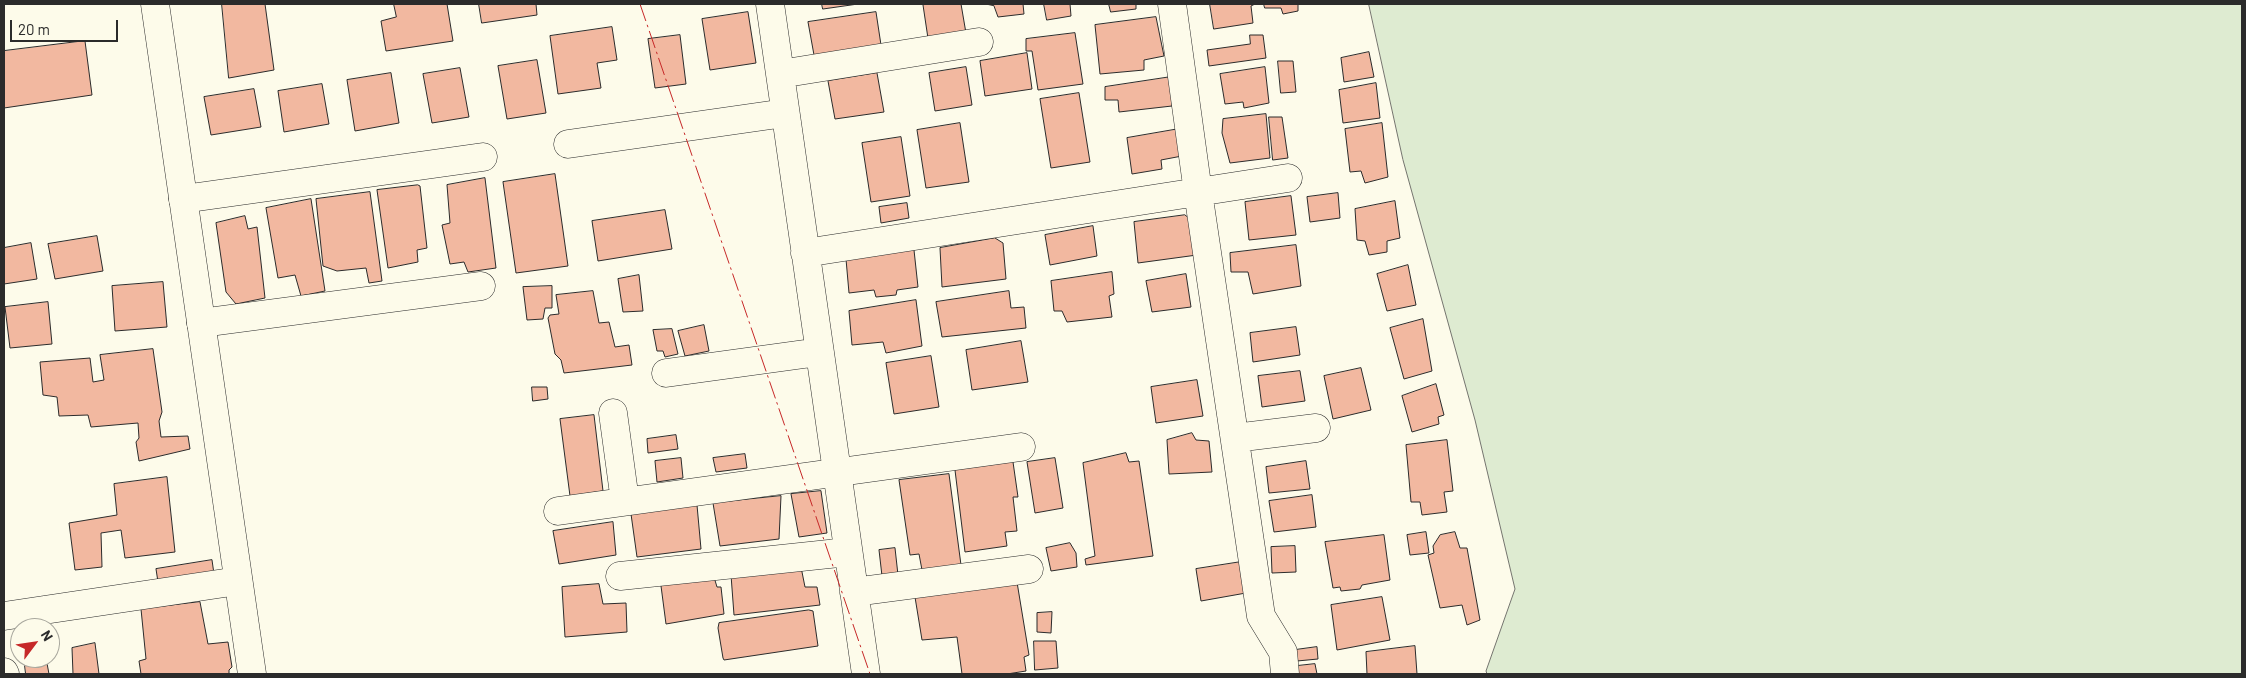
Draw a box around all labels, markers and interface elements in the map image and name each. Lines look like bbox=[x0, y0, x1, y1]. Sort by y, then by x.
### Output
scale bar bbox=[12, 10, 120, 42]
text: 20 m bbox=[18, 20, 50, 38]
north arrow bbox=[10, 618, 60, 668]
text: N bbox=[38, 627, 57, 644]

